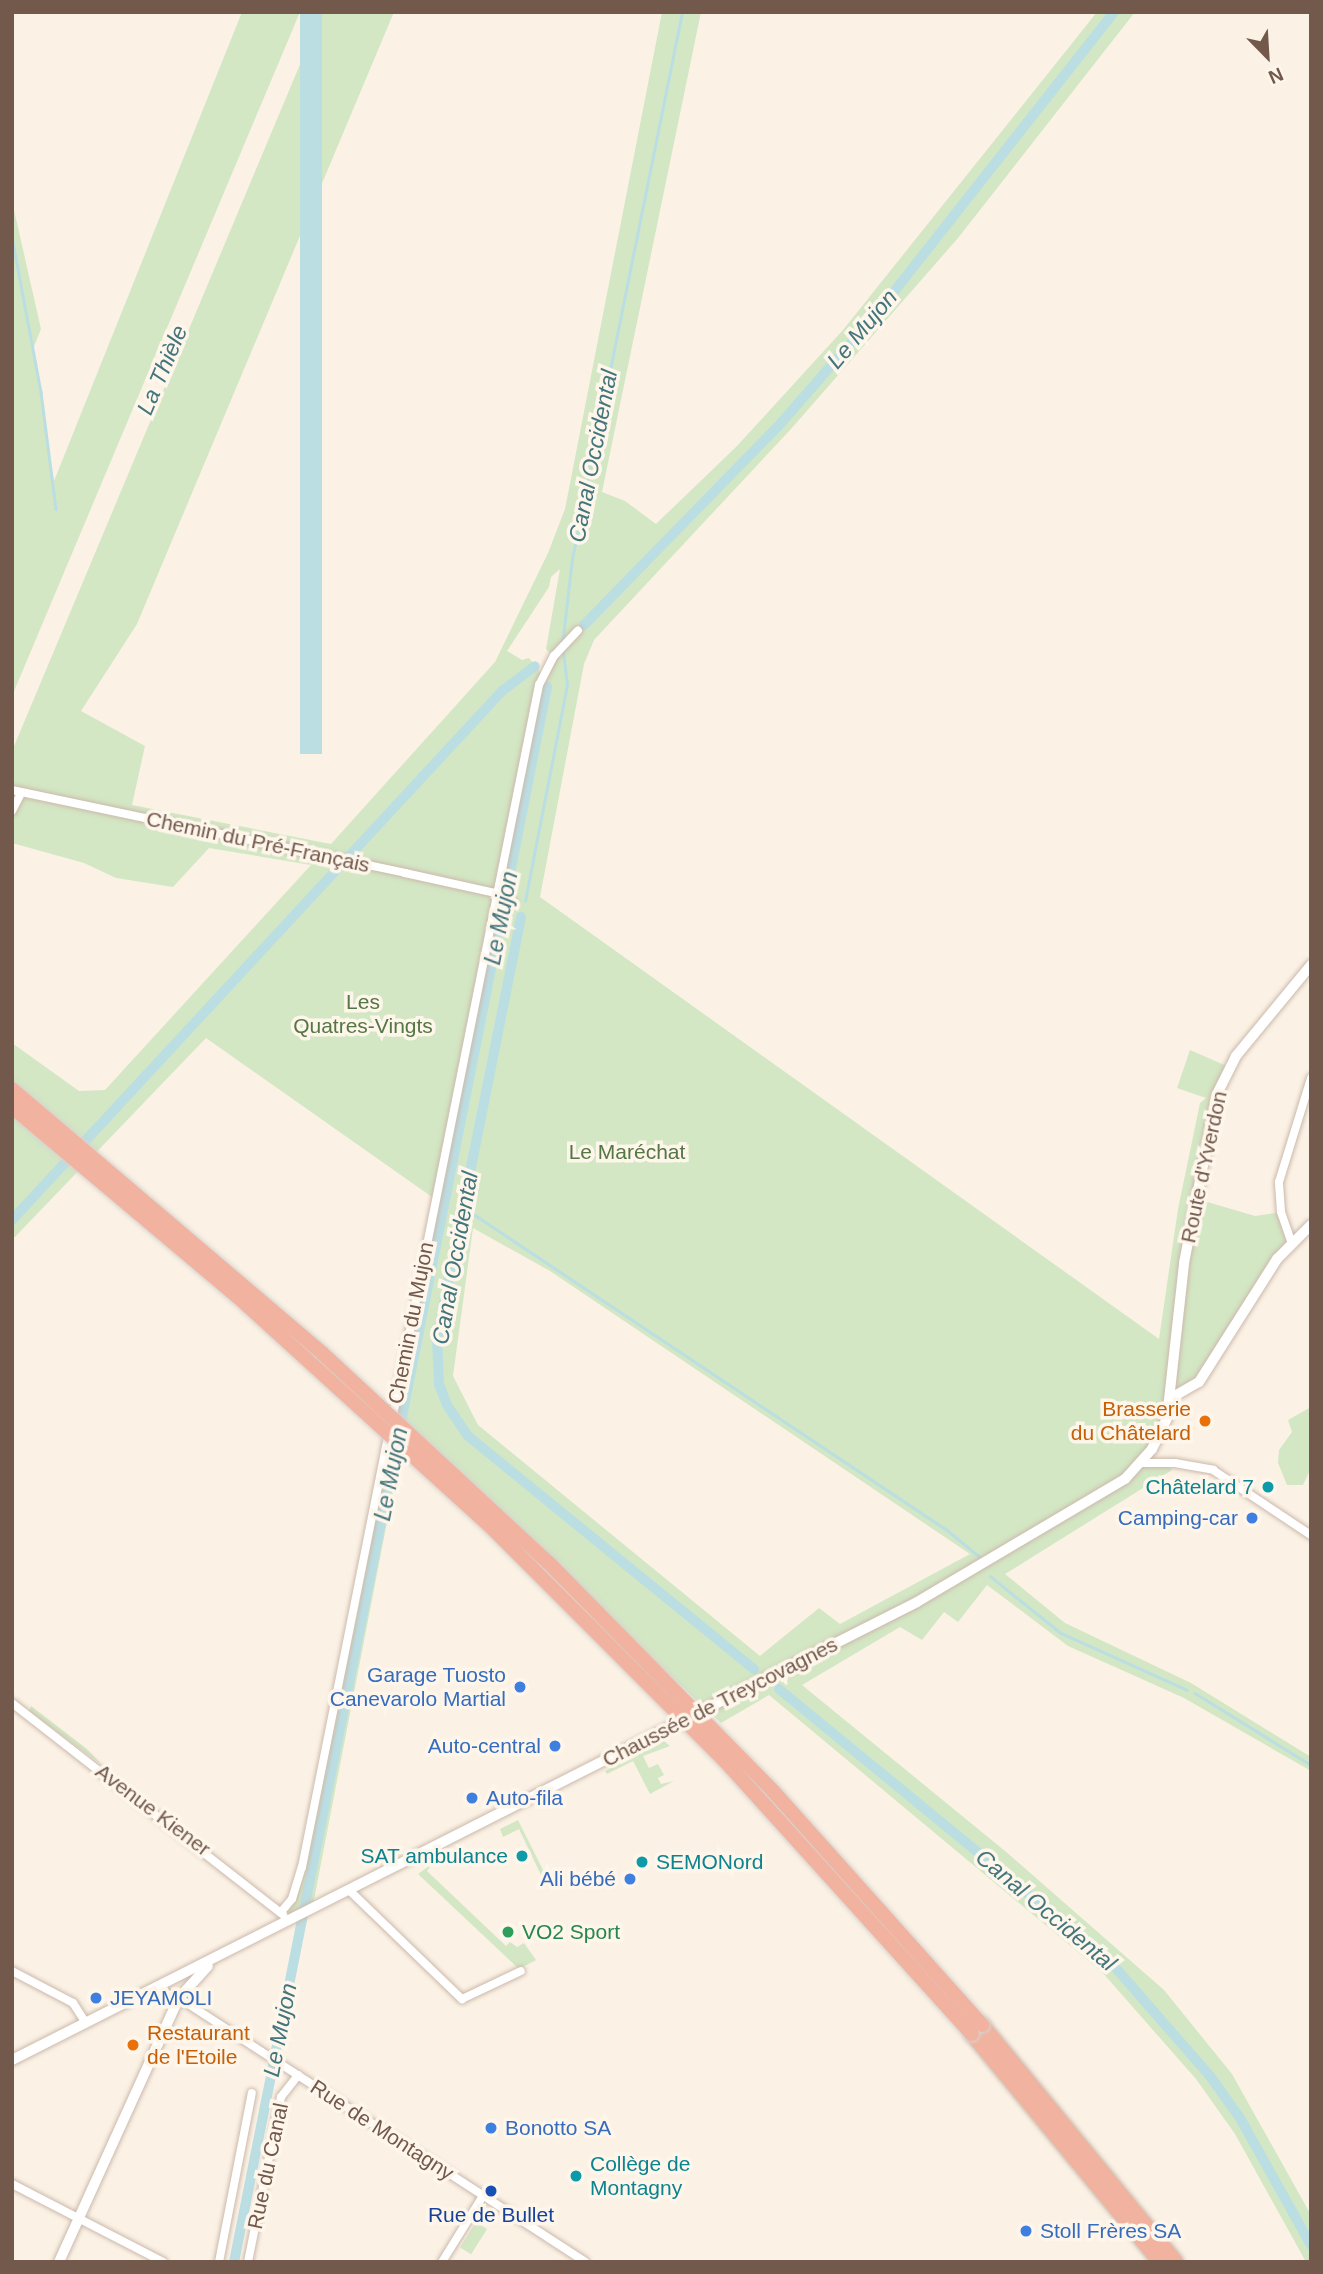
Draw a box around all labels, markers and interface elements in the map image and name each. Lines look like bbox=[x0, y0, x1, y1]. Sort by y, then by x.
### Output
north arrow bbox=[1232, 21, 1302, 91]
text: N bbox=[1265, 63, 1286, 88]
water label: Le Mujon bbox=[821, 284, 903, 374]
water label: La Thièle bbox=[131, 321, 193, 419]
water label: Canal Occidental bbox=[563, 367, 623, 545]
street label: Chemin du Pré-Français bbox=[144, 806, 372, 878]
water label: Le Mujon bbox=[478, 869, 524, 967]
park label: Les Quatres-Vingts bbox=[293, 989, 433, 1039]
street label: Route d'Yverdon bbox=[1176, 1089, 1232, 1245]
park label: Le Maréchat bbox=[569, 1139, 685, 1165]
water label: Canal Occidental bbox=[426, 1169, 484, 1347]
street label: Chemin du Mujon bbox=[383, 1240, 439, 1406]
place label: Brasserie du Châtelard bbox=[1071, 1396, 1191, 1446]
marker: Brasserie du Châtelard bbox=[1197, 1413, 1213, 1429]
water label: Le Mujon bbox=[368, 1425, 414, 1523]
place label: Châtelard 7 bbox=[1145, 1474, 1254, 1500]
marker: Châtelard 7 bbox=[1260, 1479, 1276, 1495]
place label: Camping-car bbox=[1118, 1505, 1238, 1531]
marker: Camping-car bbox=[1244, 1510, 1260, 1526]
street label: Chaussée de Treycovagnes bbox=[598, 1632, 842, 1772]
place label: Garage Tuosto Canevarolo Martial bbox=[330, 1662, 506, 1712]
marker: Garage Tuosto Canevarolo Martial bbox=[512, 1679, 528, 1695]
place label: Auto-central bbox=[428, 1733, 541, 1759]
marker: Auto-central bbox=[547, 1738, 563, 1754]
street label: Avenue Kiener bbox=[91, 1759, 215, 1861]
place label: Auto-fila bbox=[486, 1785, 563, 1811]
marker: Auto-fila bbox=[464, 1790, 480, 1806]
place label: SAT ambulance bbox=[360, 1843, 508, 1869]
water label: Canal Occidental bbox=[970, 1843, 1122, 1977]
marker: SAT ambulance bbox=[514, 1848, 530, 1864]
place label: SEMONord bbox=[656, 1849, 763, 1875]
marker: SEMONord bbox=[634, 1854, 650, 1870]
place label: Ali bébé bbox=[540, 1866, 616, 1892]
marker: Ali bébé bbox=[622, 1871, 638, 1887]
place label: VO2 Sport bbox=[522, 1919, 620, 1945]
marker: VO2 Sport bbox=[500, 1924, 516, 1940]
water label: Le Mujon bbox=[257, 1981, 303, 2079]
place label: JEYAMOLI bbox=[110, 1985, 212, 2011]
marker: JEYAMOLI bbox=[88, 1990, 104, 2006]
place label: Restaurant de l'Etoile bbox=[147, 2020, 250, 2070]
marker: Restaurant de l'Etoile bbox=[125, 2037, 141, 2053]
street label: Rue de Montagny bbox=[306, 2074, 458, 2186]
street label: Rue du Canal bbox=[242, 2101, 294, 2231]
place label: Bonotto SA bbox=[505, 2115, 611, 2141]
marker: Bonotto SA bbox=[483, 2120, 499, 2136]
place label: Collège de Montagny bbox=[590, 2151, 690, 2201]
marker: Collège de Montagny bbox=[568, 2168, 584, 2184]
marker: Rue de Bullet bbox=[483, 2183, 499, 2199]
place label: Rue de Bullet bbox=[428, 2202, 554, 2228]
place label: Stoll Frères SA bbox=[1040, 2218, 1181, 2244]
marker: Stoll Frères SA bbox=[1018, 2223, 1034, 2239]

